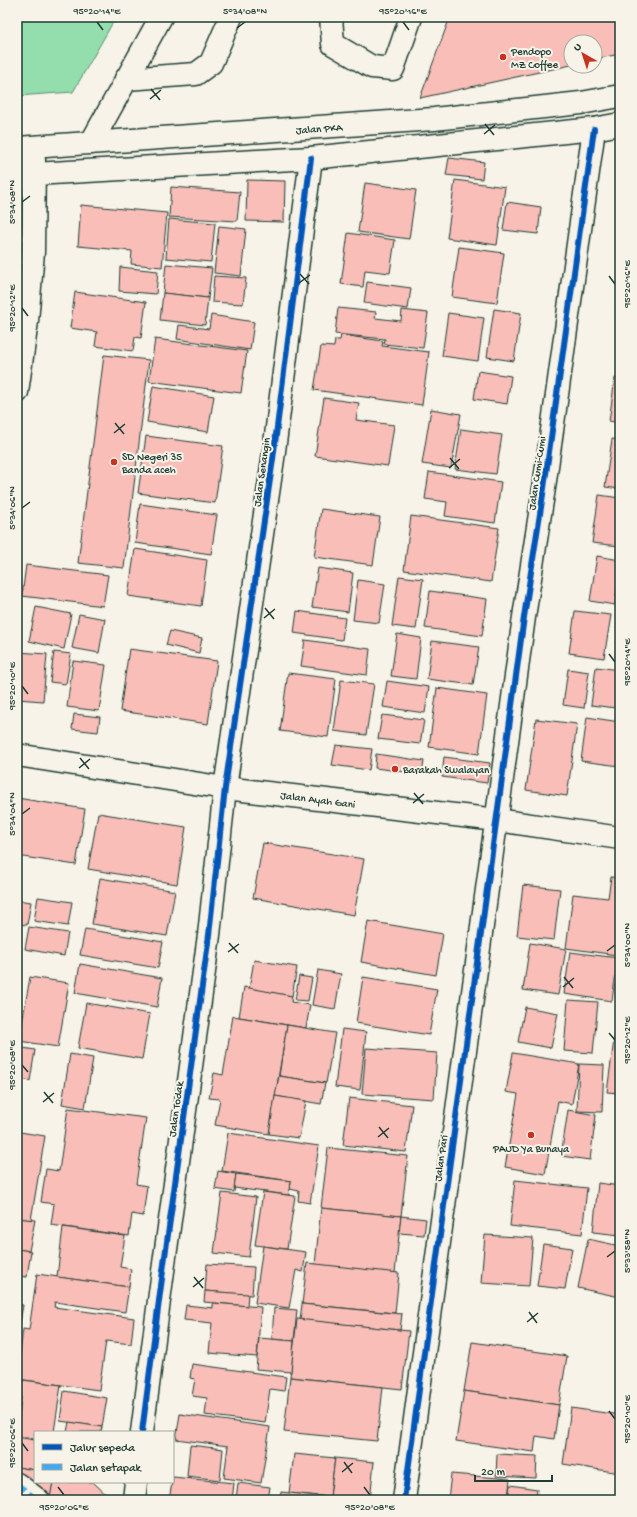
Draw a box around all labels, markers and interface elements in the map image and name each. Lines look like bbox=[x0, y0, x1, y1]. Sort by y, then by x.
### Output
text: 95°20'14"E bbox=[72, 6, 121, 18]
text: 5°34'08"N bbox=[223, 6, 267, 18]
text: 95°20'16"E bbox=[378, 6, 427, 18]
north arrow bbox=[563, 34, 603, 74]
text: U bbox=[572, 41, 585, 54]
place label: Pendopo MZ Coffee bbox=[510, 47, 558, 72]
marker: Pendopo MZ Coffee bbox=[498, 52, 508, 62]
street label: Jalan PKA bbox=[295, 122, 343, 138]
text: 5°34'08"N bbox=[7, 180, 19, 224]
text: 95°20'16"E bbox=[622, 260, 634, 309]
text: 95°20'12"E bbox=[7, 284, 19, 333]
street label: Jalan Senangin bbox=[252, 436, 274, 508]
street label: Jalan Cumi-Cumi bbox=[527, 436, 549, 511]
place label: SD Negeri 35 Banda aceh bbox=[121, 452, 182, 477]
marker: SD Negeri 35 Banda aceh bbox=[109, 457, 119, 467]
text: 5°34'06"N bbox=[7, 486, 19, 530]
text: 95°20'14"E bbox=[622, 638, 634, 687]
text: 95°20'10"E bbox=[7, 661, 19, 711]
marker: Barakah Swalayan bbox=[390, 764, 400, 774]
place label: Barakah Swalayan bbox=[402, 765, 490, 777]
street label: Jalan Ayah Gani bbox=[280, 790, 356, 812]
text: 5°34'04"N bbox=[7, 792, 19, 836]
text: 5°34'00"N bbox=[622, 922, 634, 967]
text: 95°20'12"E bbox=[622, 1016, 634, 1065]
text: 95°20'08"E bbox=[7, 1040, 19, 1091]
street label: Jalan Todak bbox=[167, 1080, 187, 1138]
marker: PAUD Ya Bunaya bbox=[526, 1130, 536, 1140]
street label: Jalan Pari bbox=[433, 1134, 451, 1182]
place label: PAUD Ya Bunaya bbox=[492, 1144, 570, 1156]
text: 5°33'58"N bbox=[622, 1228, 634, 1273]
text: 95°20'10"E bbox=[622, 1394, 634, 1444]
text: 95°20'06"E bbox=[7, 1418, 19, 1469]
legend bbox=[34, 1431, 174, 1483]
text: Jalur sepeda bbox=[70, 1442, 135, 1456]
scale bar bbox=[475, 1457, 552, 1483]
text: Jalan setapak bbox=[70, 1462, 143, 1476]
text: 20 m bbox=[481, 1466, 506, 1480]
text: 95°20'06"E bbox=[38, 1502, 89, 1514]
text: 95°20'08"E bbox=[344, 1502, 395, 1514]

